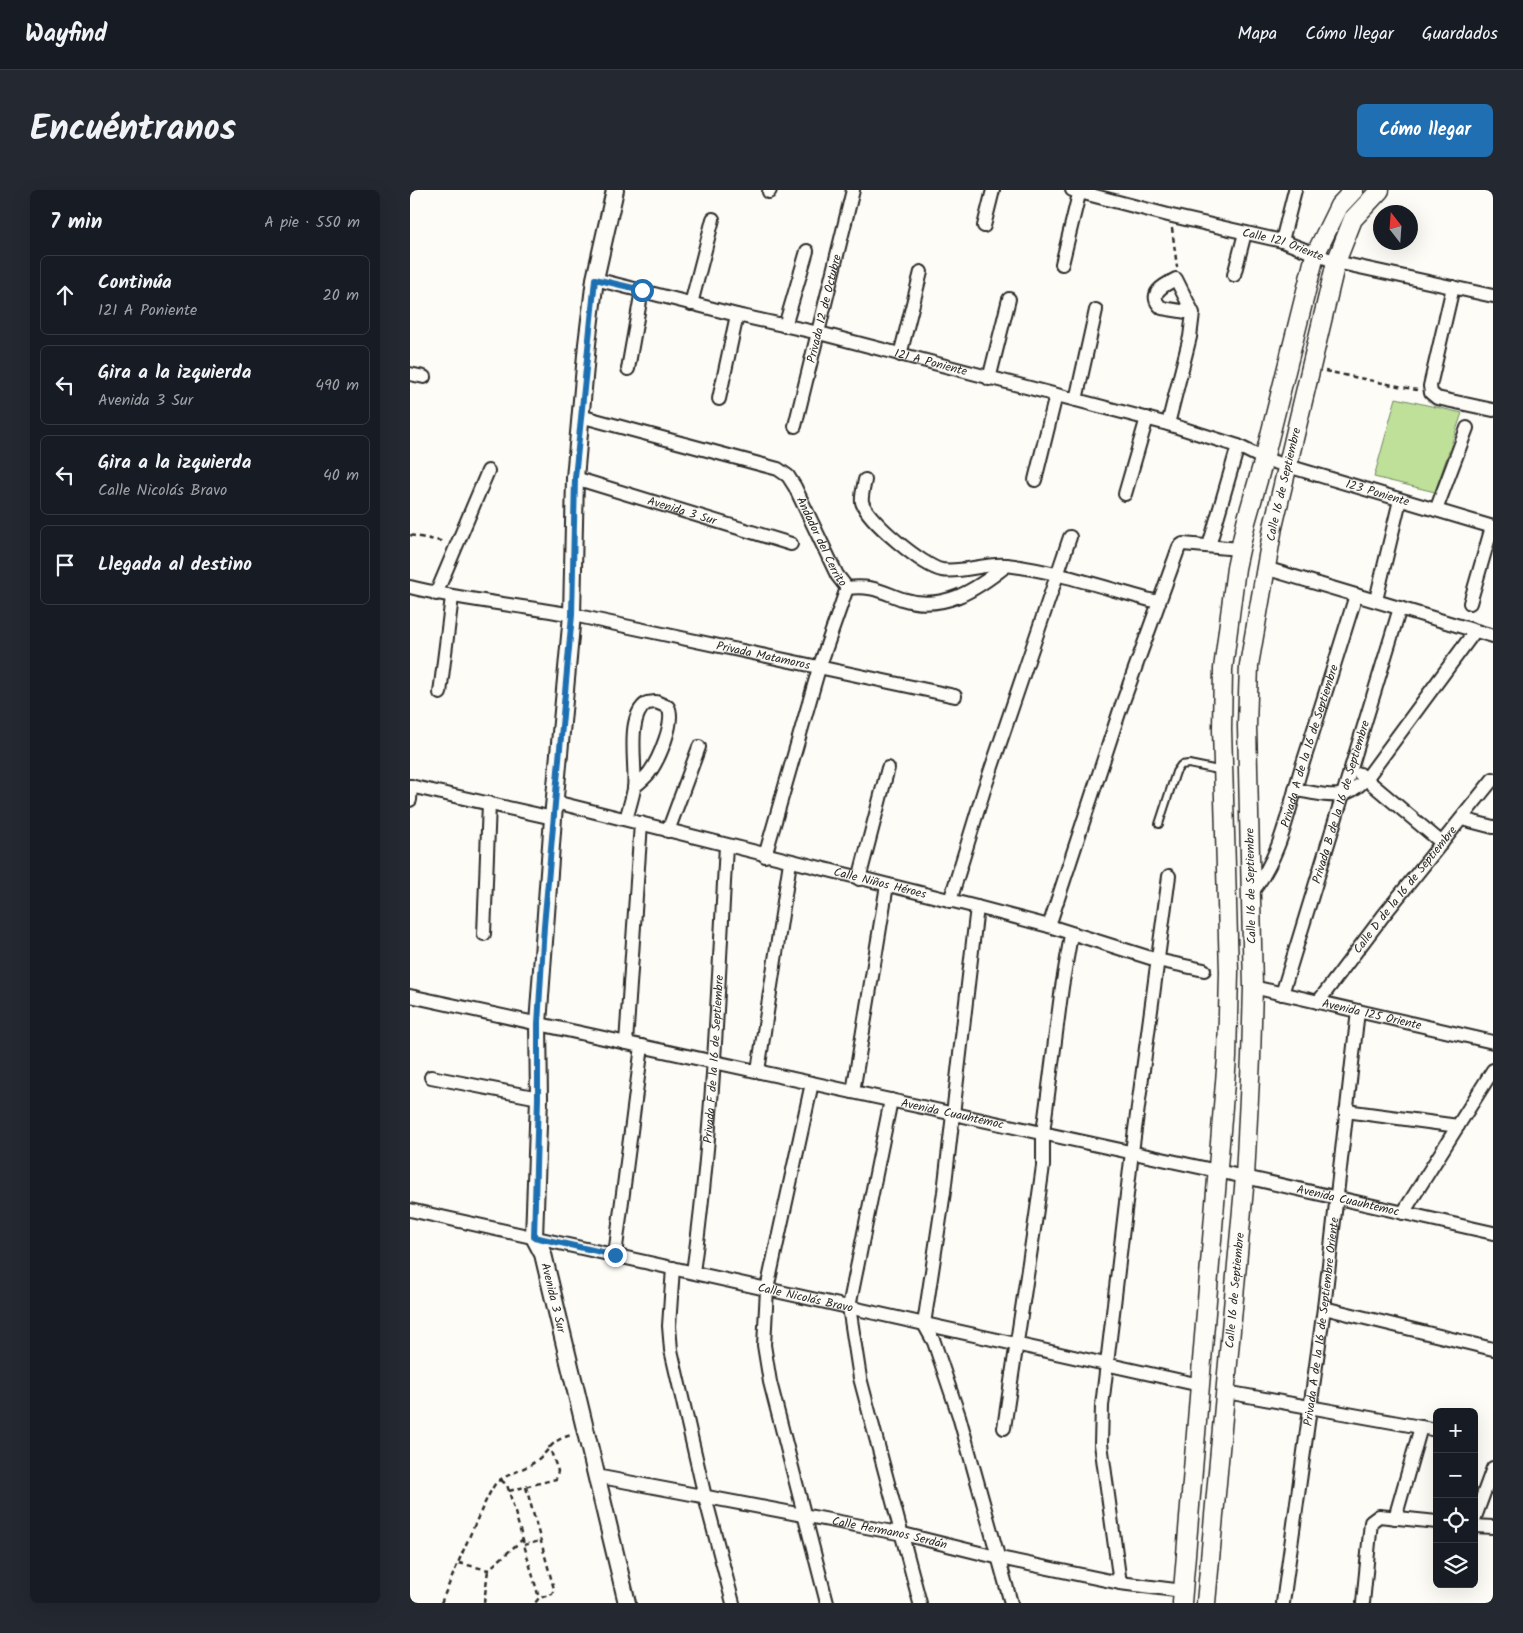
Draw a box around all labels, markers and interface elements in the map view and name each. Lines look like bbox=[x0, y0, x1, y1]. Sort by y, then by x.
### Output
text: Wayfind bbox=[25, 15, 107, 54]
text: Mapa bbox=[1238, 20, 1277, 49]
text: Cómo llegar bbox=[1305, 20, 1394, 49]
text: Guardados bbox=[1422, 20, 1498, 49]
text: Encuéntranos bbox=[30, 102, 236, 158]
button: Cómo llegar bbox=[1357, 104, 1493, 157]
north arrow bbox=[1373, 205, 1418, 250]
text: 7 min bbox=[50, 206, 102, 239]
text: A pie · 550 m bbox=[264, 210, 360, 235]
street label: Calle 121 Oriente bbox=[1241, 223, 1327, 266]
street label: Privada 12 de Octubre bbox=[801, 252, 847, 365]
text: Continúa bbox=[98, 268, 172, 298]
route start bbox=[631, 279, 654, 302]
icon: ahead bbox=[51, 281, 79, 309]
text: 20 m bbox=[323, 283, 359, 308]
text: 121 A Poniente bbox=[98, 298, 197, 323]
street label: 121 A Poniente bbox=[892, 344, 970, 381]
text: Gira a la izquierda bbox=[98, 358, 251, 388]
icon: left bbox=[51, 371, 79, 399]
text: 490 m bbox=[315, 373, 359, 398]
text: Avenida 3 Sur bbox=[98, 388, 193, 413]
street label: Calle 16 de Septiembre bbox=[1261, 425, 1306, 543]
text: Gira a la izquierda bbox=[98, 448, 251, 478]
icon: left bbox=[51, 461, 79, 489]
text: 40 m bbox=[323, 463, 359, 488]
street label: 123 Poniente bbox=[1343, 474, 1412, 511]
text: Calle Nicolás Bravo bbox=[98, 478, 227, 503]
street label: Avenida 3 Sur bbox=[645, 491, 720, 531]
street label: Andador del Cerrito bbox=[791, 493, 852, 591]
text: Llegada al destino bbox=[98, 550, 252, 580]
icon: arrive bbox=[51, 551, 79, 579]
street label: Privada Matamoros bbox=[715, 636, 812, 675]
street label: Privada A de la 16 de Septiembre bbox=[1275, 661, 1344, 830]
street label: Privada B de la 16 de Septiembre bbox=[1307, 717, 1375, 886]
street label: Calle D de la 16 de Septiembre bbox=[1348, 821, 1462, 958]
street label: Calle 16 de Septiembre bbox=[1240, 827, 1262, 944]
street label: Calle Niños Héroes bbox=[832, 862, 928, 904]
street label: Privada F de la 16 de Septiembre bbox=[698, 974, 729, 1144]
street label: Avenida 125 Oriente bbox=[1320, 994, 1424, 1035]
street label: Avenida Cuauhtémoc bbox=[899, 1093, 1006, 1134]
street label: Avenida Cuauhtémoc bbox=[1295, 1179, 1401, 1221]
street label: Privada A de la 16 de Septiembre Oriente bbox=[1298, 1216, 1344, 1427]
street label: Calle 16 de Septiembre bbox=[1220, 1231, 1249, 1349]
route end bbox=[604, 1244, 627, 1267]
street label: Avenida 3 Sur bbox=[536, 1261, 571, 1336]
street label: Calle Nicolás Bravo bbox=[756, 1278, 855, 1317]
map controls bbox=[1433, 1408, 1478, 1588]
button: + bbox=[1433, 1408, 1478, 1453]
button: − bbox=[1433, 1453, 1478, 1498]
button: locate bbox=[1433, 1498, 1478, 1543]
street label: Calle Hermanos Serdán bbox=[830, 1511, 949, 1554]
button: layers bbox=[1433, 1543, 1478, 1588]

